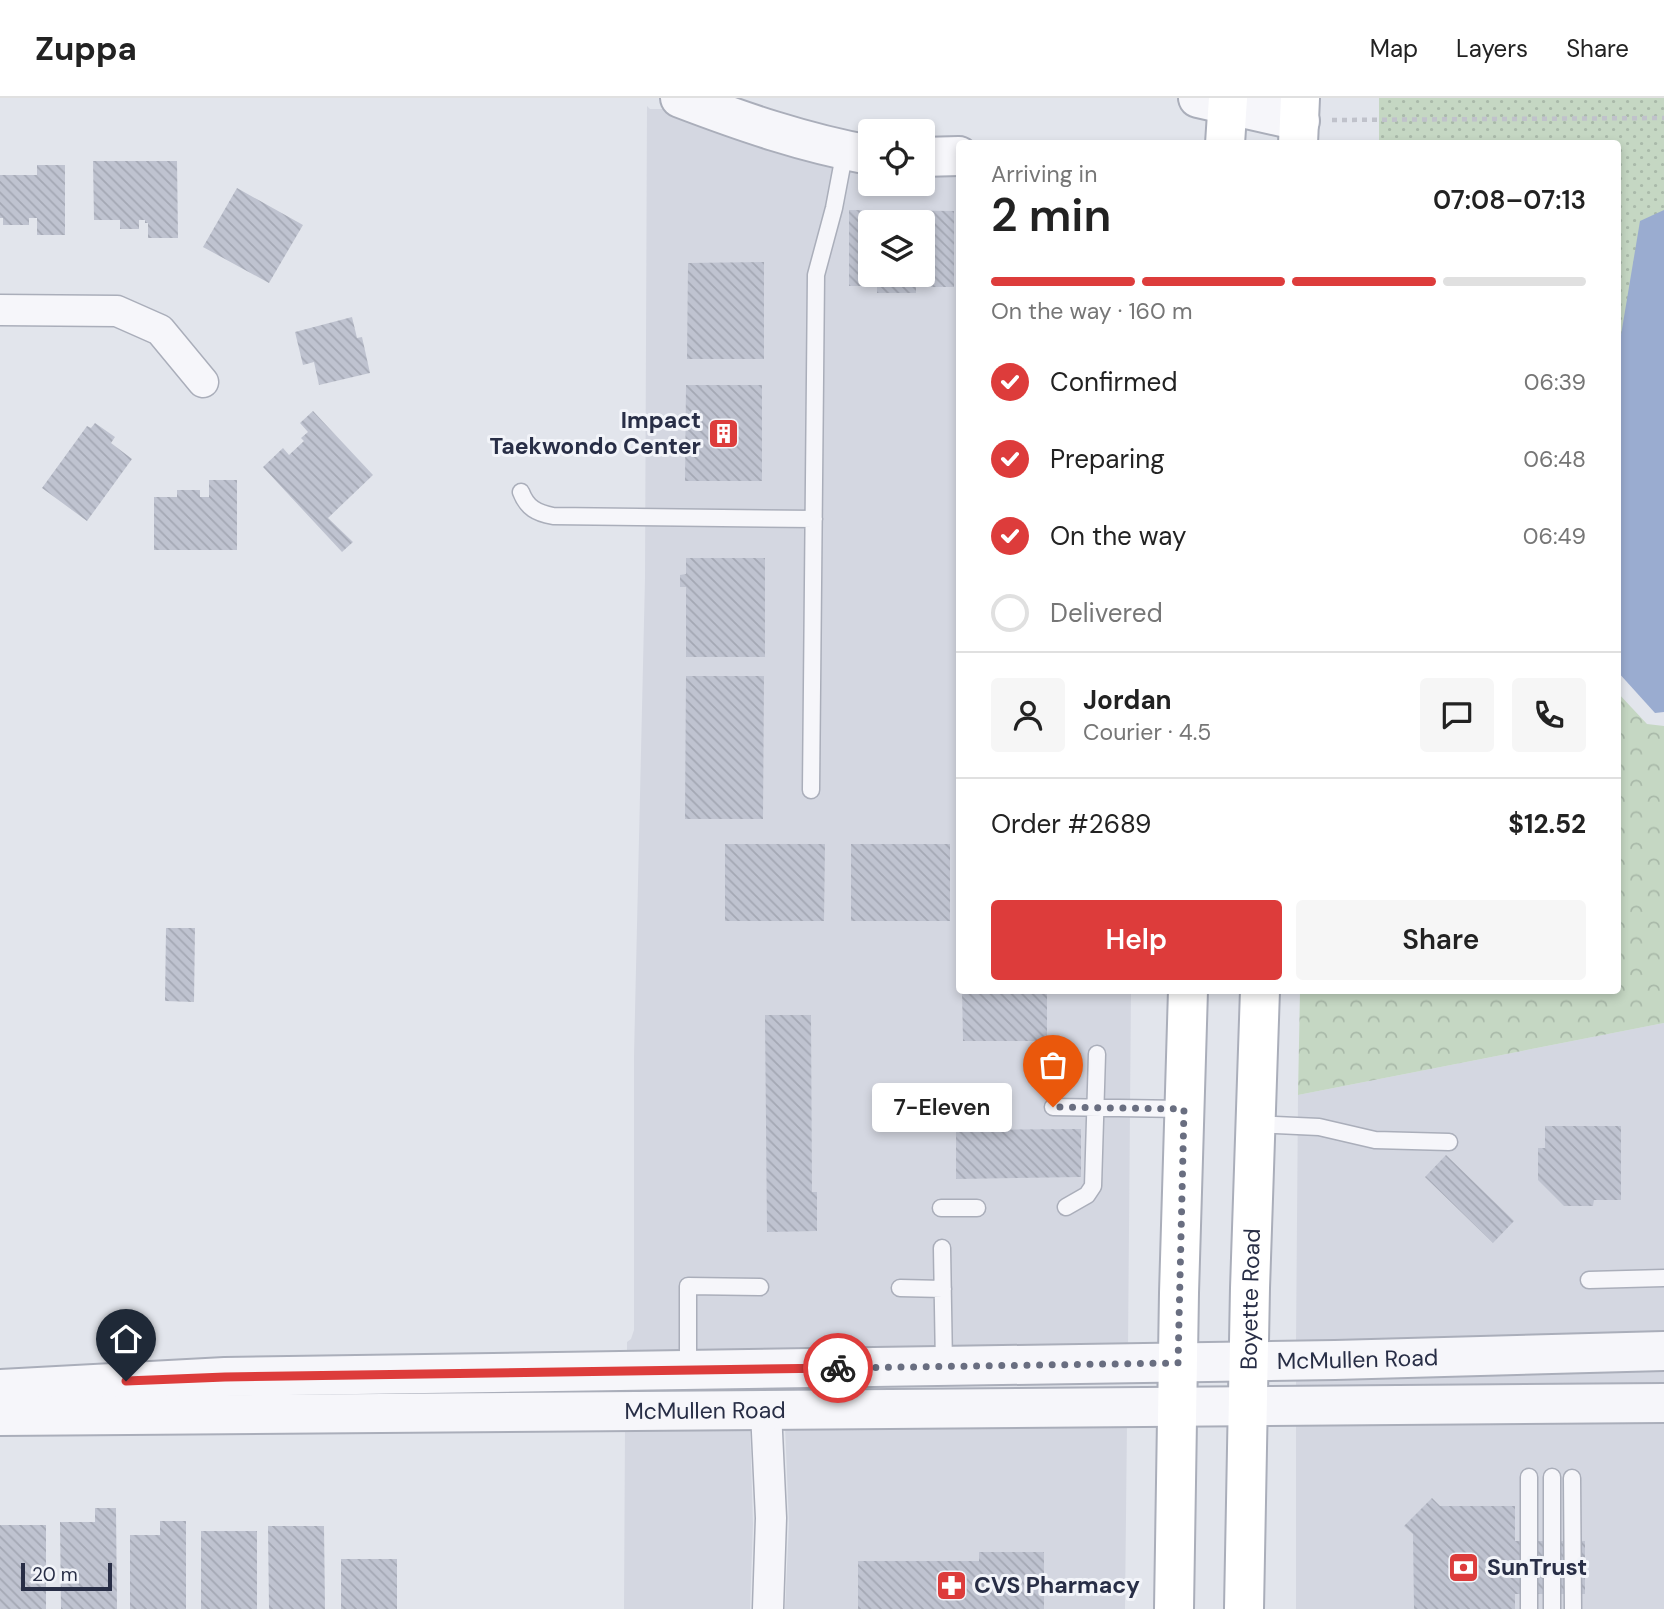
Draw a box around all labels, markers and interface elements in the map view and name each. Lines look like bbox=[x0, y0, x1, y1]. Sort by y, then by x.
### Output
text: Zuppa bbox=[35, 27, 137, 70]
text: Map bbox=[1370, 33, 1418, 64]
text: Layers bbox=[1456, 33, 1528, 64]
text: Share bbox=[1566, 33, 1629, 64]
map controls bbox=[858, 119, 935, 287]
button: locate bbox=[858, 119, 935, 196]
text: Arriving in bbox=[991, 159, 1097, 189]
text: 07:08–07:13 bbox=[1433, 183, 1586, 217]
text: 2 min bbox=[991, 185, 1111, 245]
button: layers bbox=[858, 210, 935, 287]
text: On the way · 160 m bbox=[991, 296, 1192, 326]
icon: check bbox=[991, 363, 1029, 401]
text: Confirmed bbox=[1050, 365, 1177, 399]
text: 06:39 bbox=[1524, 367, 1586, 397]
place label: Impact Taekwondo Center bbox=[490, 405, 701, 461]
building icon: Impact Taekwondo Center bbox=[707, 416, 741, 450]
icon: check bbox=[991, 440, 1029, 478]
text: Preparing bbox=[1050, 442, 1165, 476]
text: 06:48 bbox=[1523, 444, 1586, 474]
icon: check bbox=[991, 517, 1029, 555]
text: On the way bbox=[1050, 519, 1186, 553]
text: 06:49 bbox=[1523, 521, 1586, 551]
text: Delivered bbox=[1050, 596, 1163, 630]
button: person bbox=[991, 678, 1065, 752]
button: chat bbox=[1420, 678, 1494, 752]
button: phone bbox=[1512, 678, 1586, 752]
text: Jordan bbox=[1083, 683, 1172, 717]
text: Courier · 4.5 bbox=[1083, 717, 1211, 747]
text: Order #2689 bbox=[991, 807, 1151, 841]
text: $12.52 bbox=[1508, 807, 1586, 841]
button: Help bbox=[991, 900, 1282, 980]
button: Share bbox=[1296, 900, 1586, 980]
pin bbox=[1023, 1035, 1083, 1107]
icon: bag bbox=[1034, 1046, 1072, 1084]
callout: 7-Eleven bbox=[871, 1082, 1011, 1132]
text: 7-Eleven bbox=[894, 1092, 990, 1122]
street label: Boyette Road bbox=[1233, 1228, 1267, 1370]
pin bbox=[96, 1309, 156, 1381]
icon: home bbox=[107, 1320, 145, 1358]
courier bbox=[803, 1333, 873, 1403]
street label: McMullen Road bbox=[1277, 1342, 1439, 1376]
icon: bike bbox=[819, 1349, 857, 1387]
street label: McMullen Road bbox=[624, 1395, 786, 1426]
bank icon: SunTrust bbox=[1447, 1550, 1481, 1584]
place label: SunTrust bbox=[1487, 1552, 1587, 1582]
scale bar bbox=[21, 1560, 112, 1592]
text: 20 m bbox=[32, 1562, 78, 1587]
pharmacy icon: CVS Pharmacy bbox=[934, 1568, 968, 1602]
place label: CVS Pharmacy bbox=[974, 1570, 1140, 1600]

